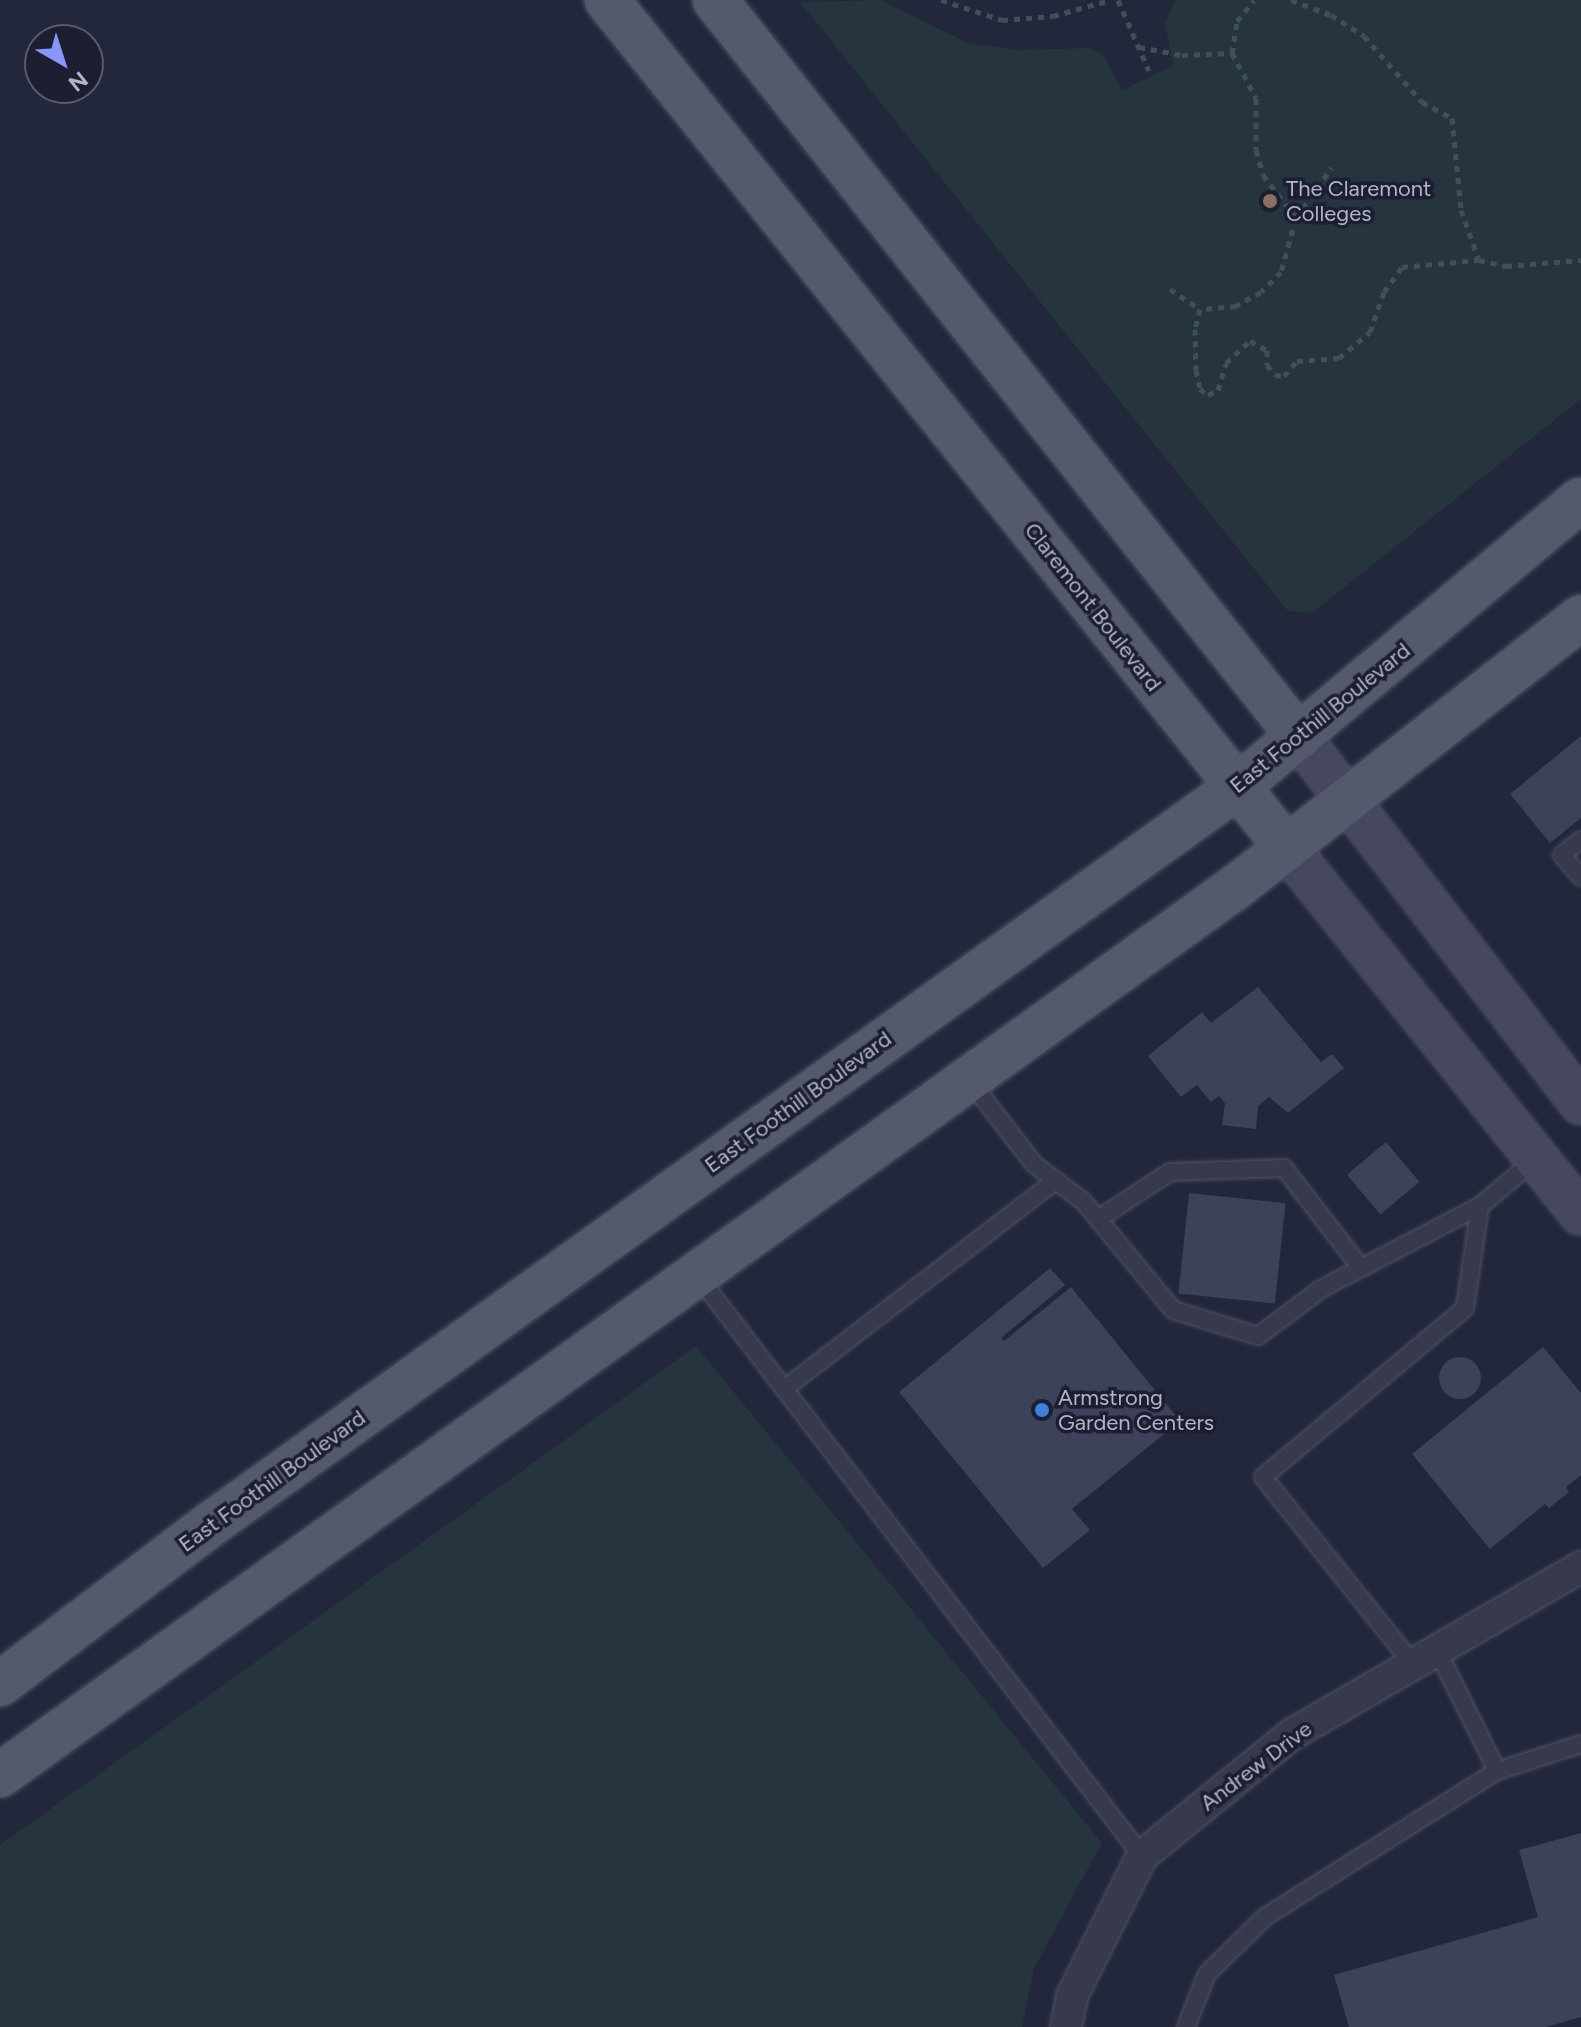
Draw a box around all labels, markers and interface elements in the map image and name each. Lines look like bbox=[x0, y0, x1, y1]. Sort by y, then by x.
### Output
north arrow bbox=[24, 24, 104, 104]
text: N bbox=[63, 66, 93, 97]
place label: The Claremont Colleges bbox=[1286, 175, 1431, 226]
marker: The Claremont Colleges bbox=[1261, 192, 1279, 210]
street label: Claremont Boulevard bbox=[1019, 517, 1167, 697]
street label: East Foothill Boulevard bbox=[1225, 637, 1415, 799]
street label: East Foothill Boulevard bbox=[700, 1025, 896, 1179]
place label: Armstrong Garden Centers bbox=[1058, 1384, 1214, 1436]
marker: Armstrong Garden Centers bbox=[1033, 1401, 1051, 1419]
street label: East Foothill Boulevard bbox=[174, 1404, 370, 1558]
street label: Andrew Drive bbox=[1195, 1716, 1317, 1816]

